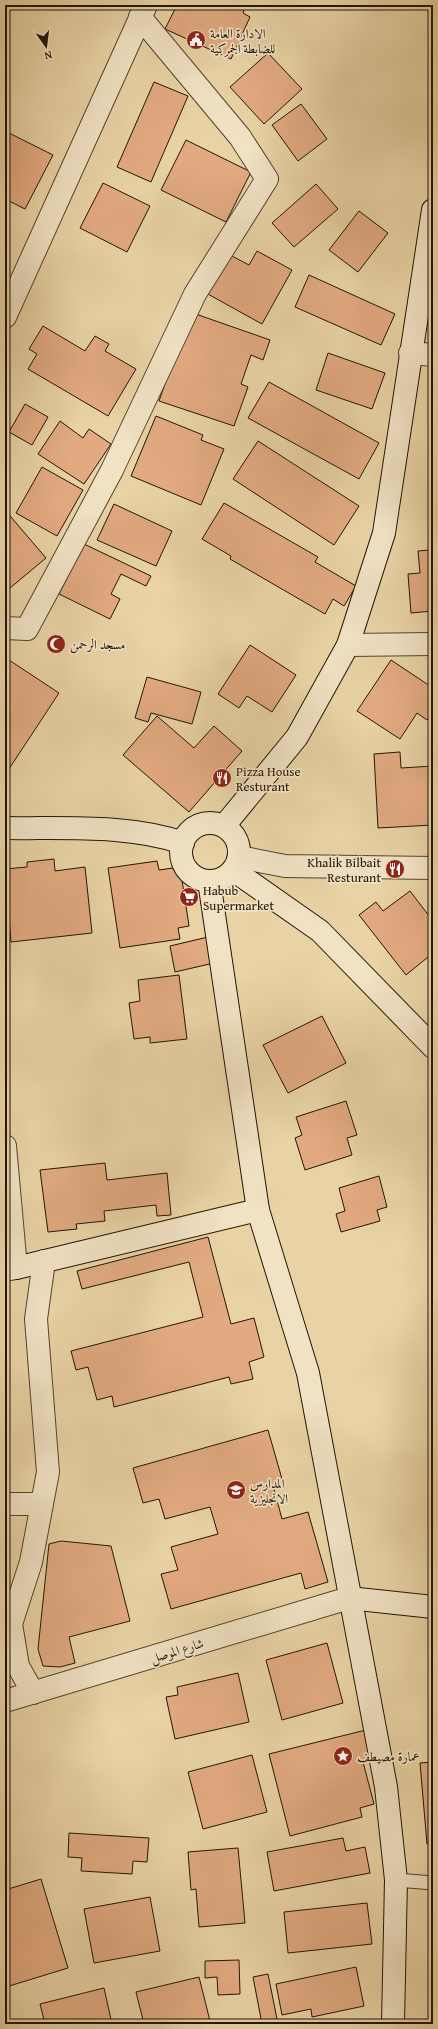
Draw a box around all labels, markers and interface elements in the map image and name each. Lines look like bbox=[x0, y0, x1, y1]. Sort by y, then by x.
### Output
place label: الادارة العامة للضابطة الجمركية bbox=[210, 24, 275, 58]
north arrow bbox=[26, 26, 66, 66]
public building icon: الادارة العامة للضابطة الجمركية bbox=[185, 29, 207, 51]
text: N bbox=[42, 47, 54, 65]
mosque icon: مسجد الرحمن bbox=[45, 633, 67, 655]
place label: مسجد الرحمن bbox=[70, 635, 125, 654]
place label: Pizza House Resturant bbox=[236, 762, 301, 796]
restaurant icon: Pizza House Resturant bbox=[211, 767, 233, 789]
place label: Khalik Bilbait Resturant bbox=[307, 853, 381, 887]
restaurant icon: Khalik Bilbait Resturant bbox=[384, 858, 406, 880]
place label: Habub Supermarket bbox=[203, 881, 274, 915]
supermarket icon: Habub Supermarket bbox=[178, 886, 200, 908]
place label: المدارس الانجليزية bbox=[250, 1474, 288, 1508]
school or university icon: المدارس الانجليزية bbox=[225, 1479, 247, 1501]
street label: شارع الموصل bbox=[148, 1633, 207, 1669]
place icon: عمارة مصيطف bbox=[332, 1745, 354, 1767]
place label: عمارة مصيطف bbox=[357, 1747, 420, 1766]

